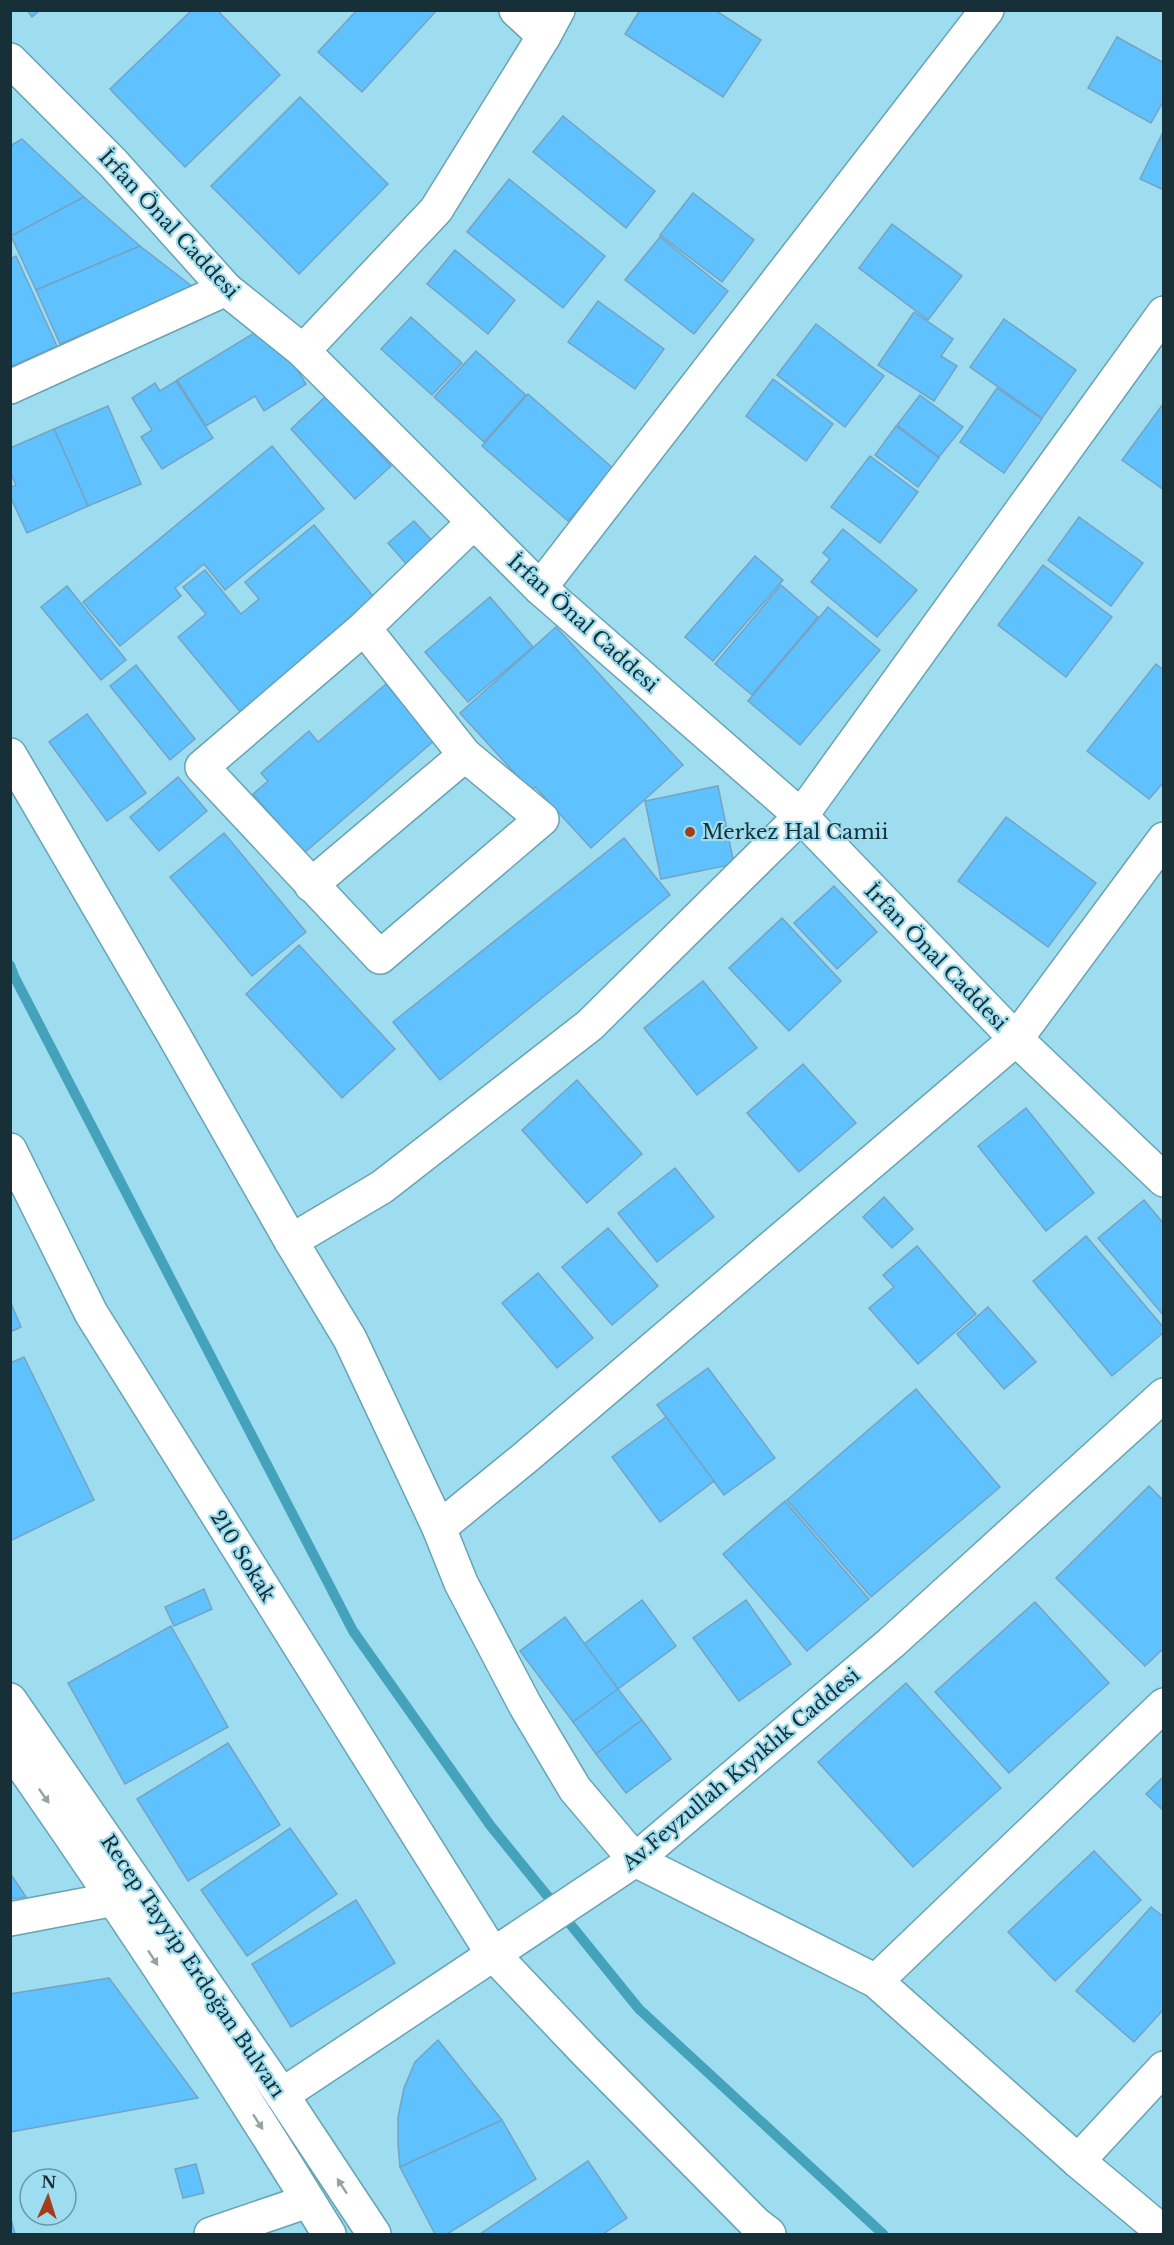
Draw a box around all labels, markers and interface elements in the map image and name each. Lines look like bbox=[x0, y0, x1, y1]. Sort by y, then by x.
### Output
street label: İrfan Önal Caddesi bbox=[94, 144, 245, 303]
street label: İrfan Önal Caddesi bbox=[503, 548, 664, 697]
place label: Merkez Hal Camii bbox=[702, 820, 888, 844]
marker: Merkez Hal Camii bbox=[683, 825, 697, 839]
street label: İrfan Önal Caddesi bbox=[860, 878, 1013, 1035]
street label: 210 Sokak bbox=[206, 1506, 281, 1607]
street label: Av.Feyzullah Kıyıklık Caddesi bbox=[617, 1663, 865, 1876]
one-way arrow bbox=[38, 1788, 49, 1804]
street label: Recep Tayyip Erdoğan Bulvarı bbox=[96, 1830, 290, 2102]
one-way arrow bbox=[147, 1949, 158, 1966]
one-way arrow bbox=[253, 2113, 264, 2130]
north arrow bbox=[18, 2167, 78, 2227]
text: N bbox=[41, 2172, 57, 2192]
one-way arrow bbox=[336, 2177, 347, 2194]

